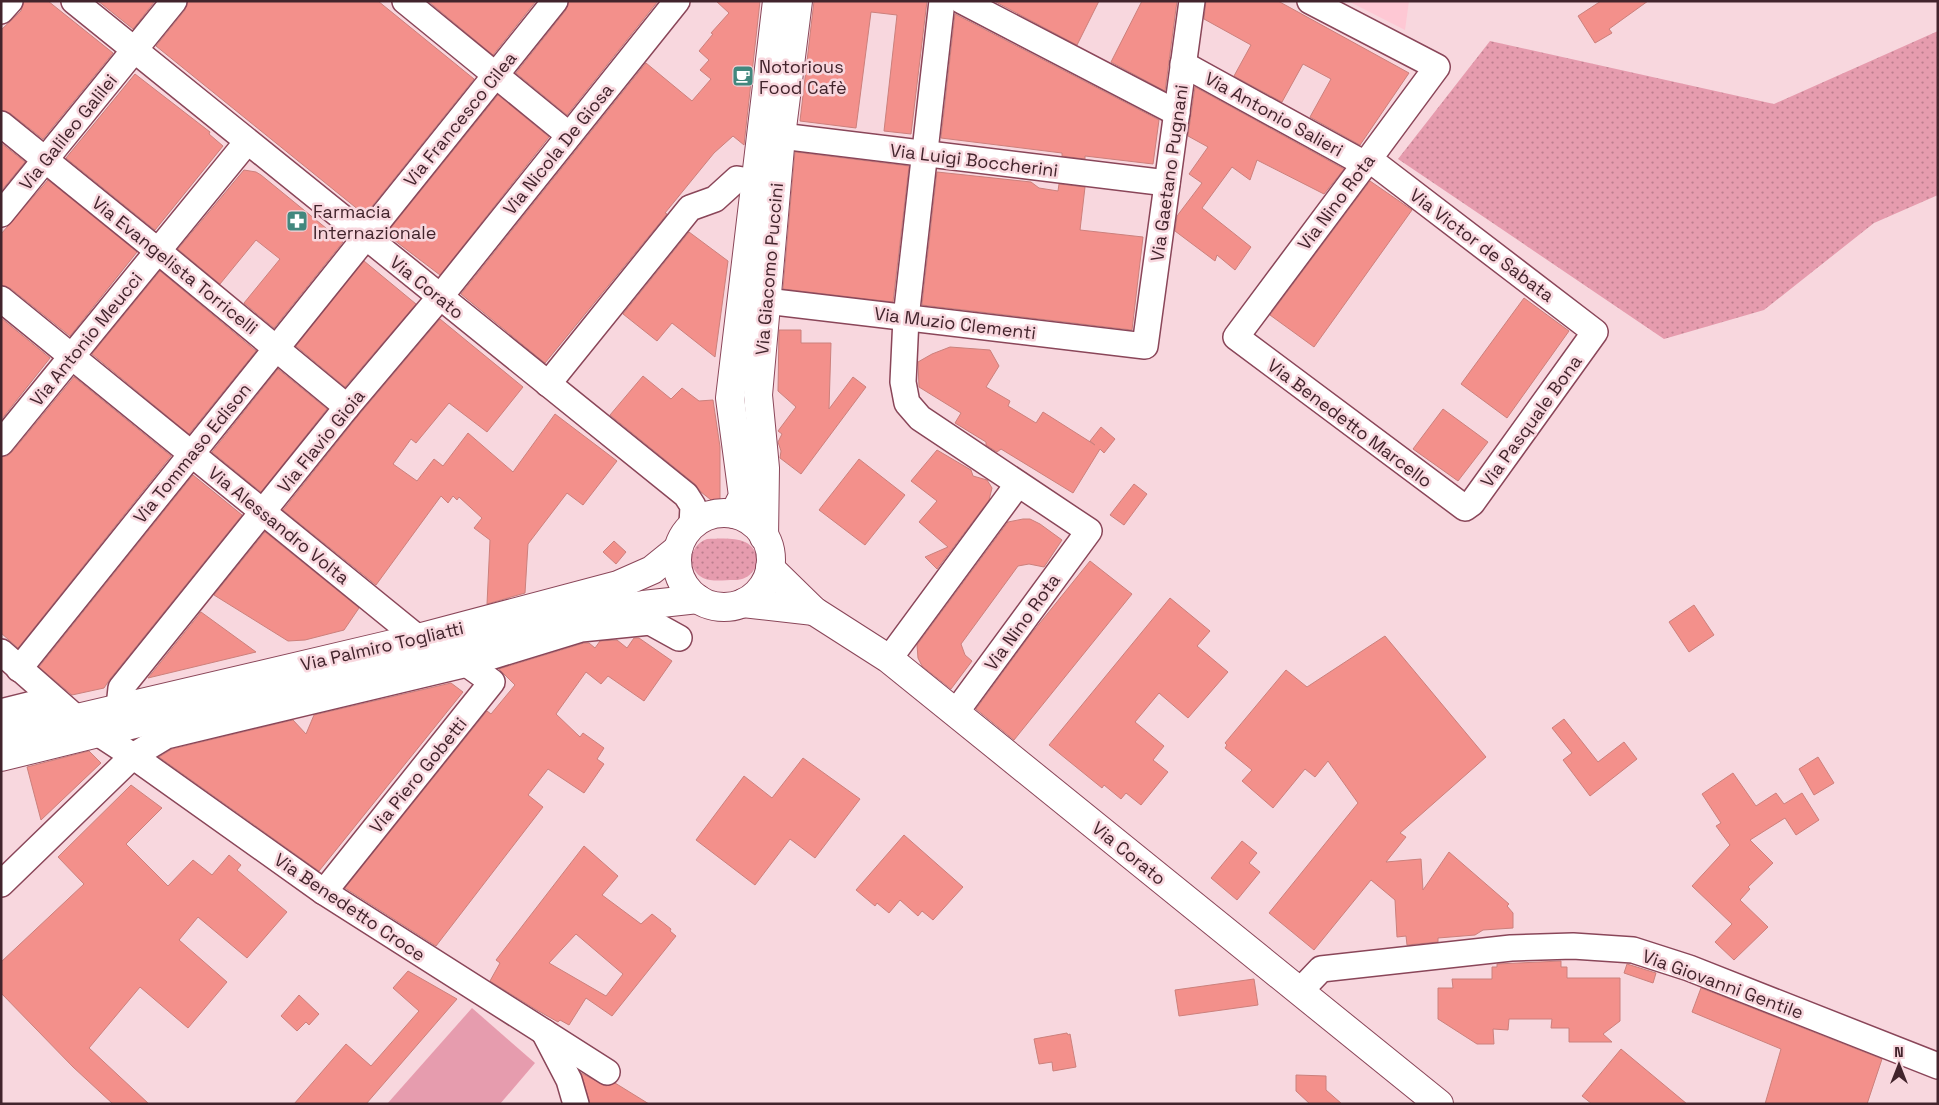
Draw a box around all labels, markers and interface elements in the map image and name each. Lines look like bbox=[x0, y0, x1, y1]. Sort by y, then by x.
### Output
street label: Via Francesco Cilea bbox=[399, 47, 521, 191]
place label: Notorious Food Cafè bbox=[759, 55, 847, 99]
cafe icon: Notorious Food Cafè bbox=[731, 64, 755, 88]
street label: Via Antonio Salieri bbox=[1201, 66, 1347, 162]
street label: Via Galileo Galilei bbox=[14, 69, 122, 195]
street label: Via Nicola De Giosa bbox=[498, 79, 618, 219]
street label: Via Gaetano Pugnani bbox=[1145, 83, 1193, 263]
street label: Via Luigi Boccherini bbox=[889, 138, 1059, 182]
street label: Via Nino Rota bbox=[1292, 149, 1380, 255]
street label: Via Giacomo Puccini bbox=[750, 182, 788, 356]
street label: Via Victor de Sabata bbox=[1405, 183, 1559, 307]
street label: Via Evangelista Torricelli bbox=[87, 191, 263, 339]
place label: Farmacia Internazionale bbox=[313, 200, 436, 244]
pharmacy icon: Farmacia Internazionale bbox=[285, 209, 309, 233]
street label: Via Corato bbox=[385, 250, 469, 324]
street label: Via Antonio Meucci bbox=[25, 267, 147, 411]
street label: Via Muzio Clementi bbox=[873, 302, 1037, 344]
street label: Via Pasquale Bona bbox=[1475, 350, 1587, 492]
street label: Via Benedetto Marcello bbox=[1263, 353, 1437, 493]
street label: Via Tommaso Edison bbox=[128, 378, 256, 528]
street label: Via Flavio Gioia bbox=[272, 385, 370, 497]
street label: Via Alessandro Volta bbox=[204, 461, 354, 589]
street label: Via Nino Rota bbox=[979, 569, 1065, 675]
street label: Via Palmiro Togliatti bbox=[298, 616, 466, 676]
street label: Via Piero Gobetti bbox=[364, 712, 472, 838]
street label: Via Corato bbox=[1087, 816, 1171, 890]
street label: Via Benedetto Croce bbox=[270, 848, 430, 966]
street label: Via Giovanni Gentile bbox=[1639, 944, 1807, 1024]
north arrow bbox=[1874, 1040, 1924, 1090]
text: N bbox=[1894, 1043, 1904, 1061]

